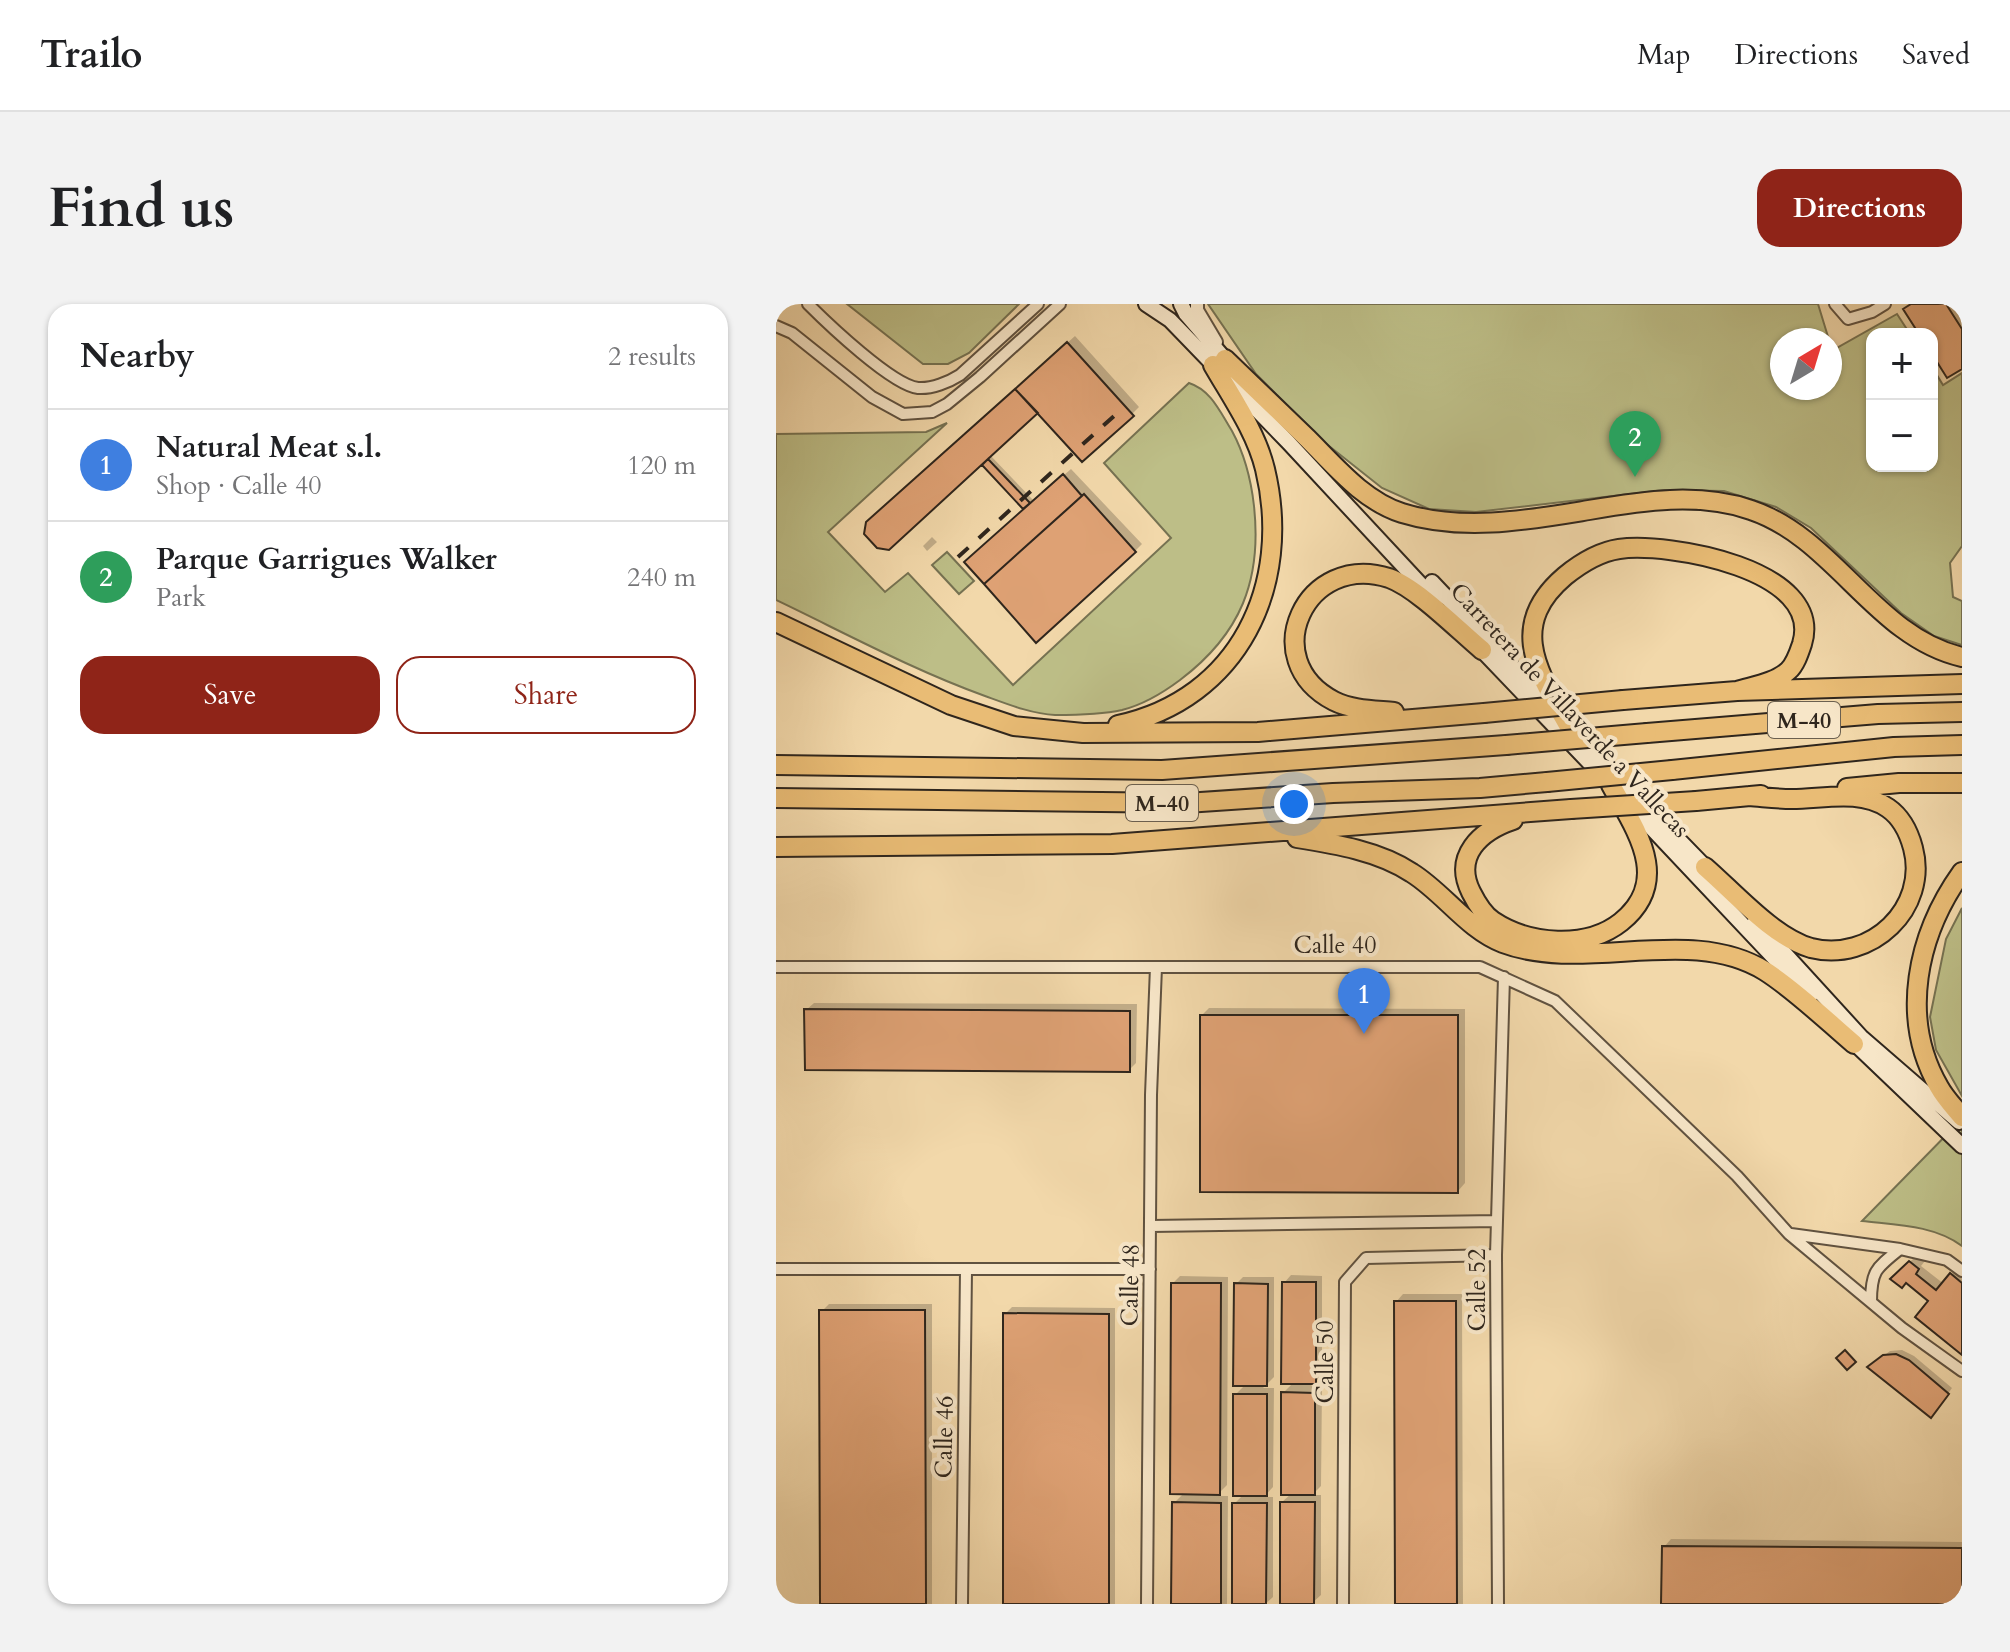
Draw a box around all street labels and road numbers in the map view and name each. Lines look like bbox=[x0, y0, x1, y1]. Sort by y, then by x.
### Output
street label: Carretera de Villaverde a Vallecas bbox=[1442, 576, 1697, 845]
road number: M-40 bbox=[1768, 702, 1840, 738]
road number: M-40 bbox=[1126, 785, 1198, 821]
street label: Calle 40 bbox=[1294, 929, 1376, 962]
street label: Calle 48 bbox=[1113, 1243, 1148, 1327]
street label: Calle 52 bbox=[1461, 1249, 1494, 1331]
street label: Calle 50 bbox=[1309, 1321, 1342, 1403]
street label: Calle 46 bbox=[927, 1395, 962, 1479]

